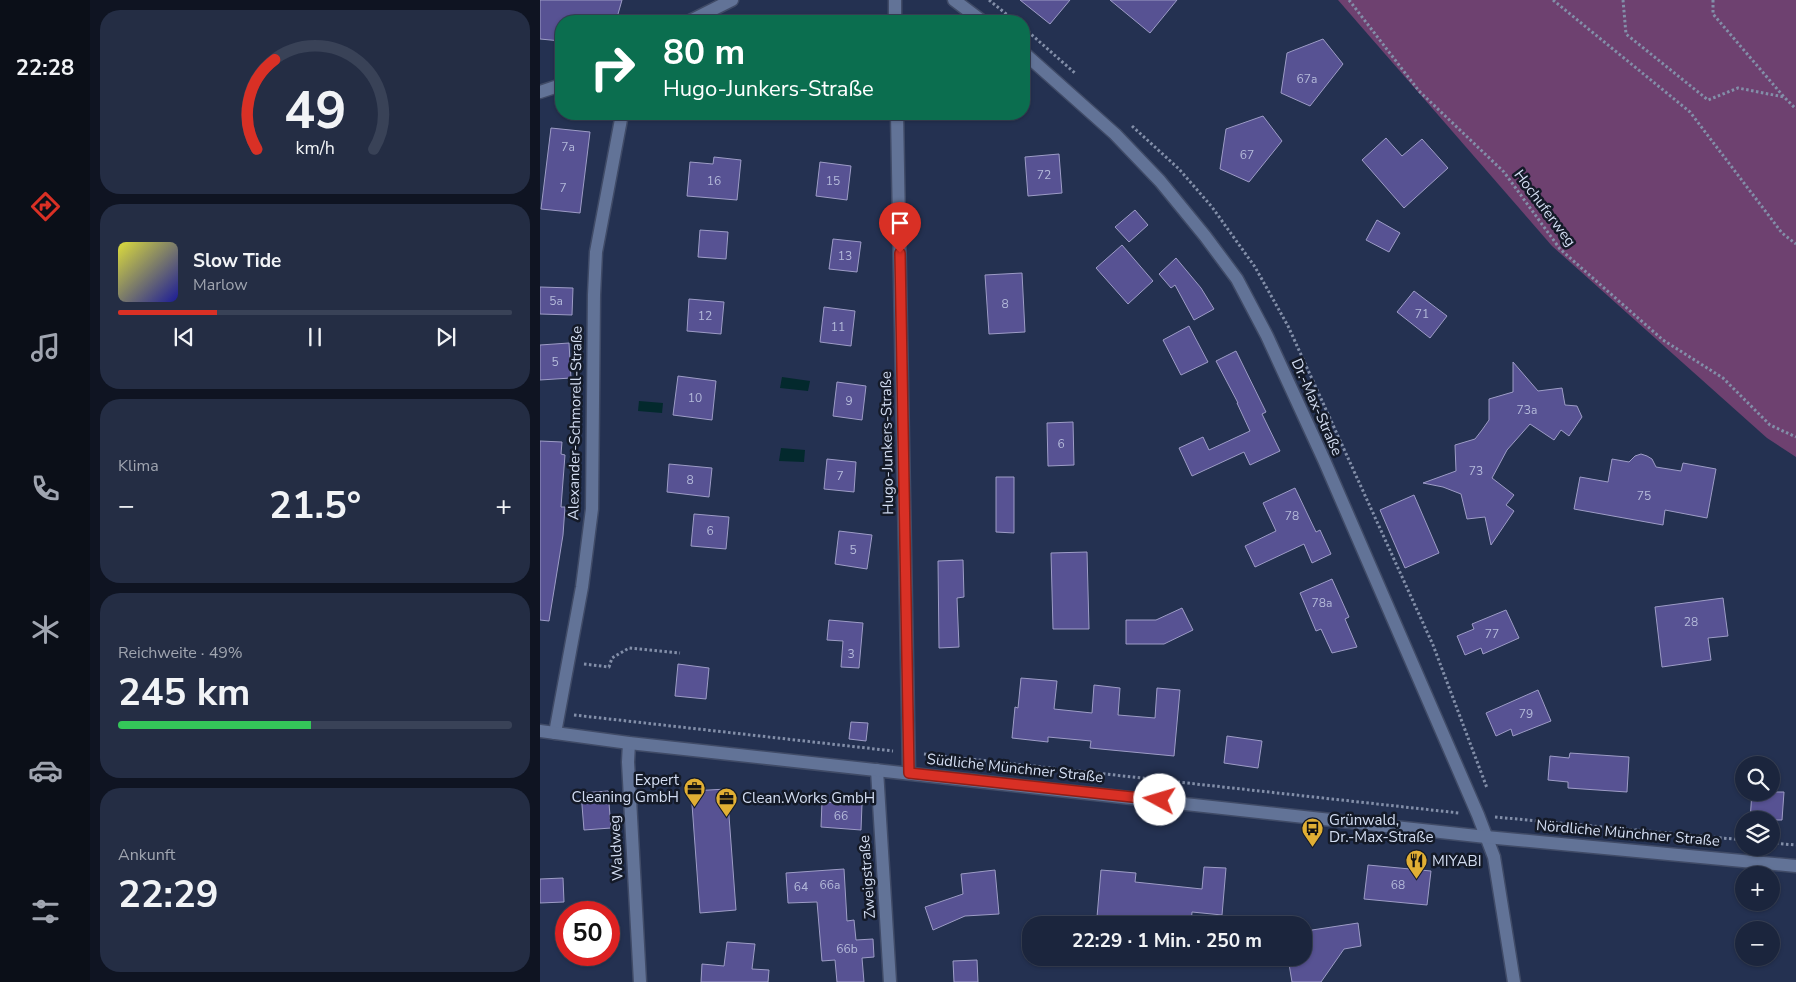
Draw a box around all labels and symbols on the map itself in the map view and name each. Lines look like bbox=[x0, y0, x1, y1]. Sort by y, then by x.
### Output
house number: 67a bbox=[1297, 71, 1317, 87]
house number: 7a bbox=[561, 139, 575, 155]
house number: 67 bbox=[1240, 147, 1254, 163]
street label: Hochuferweg bbox=[1509, 165, 1581, 251]
house number: 72 bbox=[1037, 167, 1051, 183]
house number: 16 bbox=[707, 173, 721, 189]
house number: 15 bbox=[826, 173, 840, 189]
house number: 7 bbox=[559, 180, 567, 196]
pin bbox=[879, 202, 921, 253]
house number: 13 bbox=[838, 248, 852, 264]
house number: 5a bbox=[549, 293, 563, 309]
house number: 8 bbox=[1001, 296, 1009, 312]
house number: 71 bbox=[1415, 306, 1429, 322]
house number: 12 bbox=[698, 308, 712, 324]
house number: 11 bbox=[831, 319, 845, 335]
street label: Alexander-Schmorell-Straße bbox=[563, 326, 587, 520]
house number: 5 bbox=[551, 354, 559, 370]
street label: Dr.-Max-Straße bbox=[1287, 355, 1347, 459]
street label: Hugo-Junkers-Straße bbox=[876, 371, 898, 515]
house number: 10 bbox=[688, 390, 702, 406]
house number: 9 bbox=[845, 393, 853, 409]
house number: 73a bbox=[1517, 402, 1537, 418]
house number: 6 bbox=[1057, 436, 1065, 452]
house number: 73 bbox=[1469, 463, 1483, 479]
house number: 7 bbox=[836, 468, 844, 484]
house number: 8 bbox=[686, 472, 694, 488]
house number: 75 bbox=[1637, 488, 1651, 504]
house number: 78 bbox=[1285, 508, 1299, 524]
house number: 6 bbox=[706, 523, 714, 539]
house number: 5 bbox=[849, 542, 857, 558]
house number: 78a bbox=[1312, 595, 1332, 611]
house number: 28 bbox=[1684, 614, 1698, 630]
house number: 77 bbox=[1485, 626, 1499, 642]
house number: 3 bbox=[847, 646, 855, 662]
house number: 79 bbox=[1519, 706, 1533, 722]
street label: Südliche Münchner Straße bbox=[926, 749, 1104, 787]
place label: Expert Cleaning GmbH bbox=[572, 770, 680, 807]
position arrow bbox=[1133, 773, 1185, 825]
office icon: Expert Cleaning GmbH bbox=[683, 777, 707, 808]
office icon: Clean.Works GmbH bbox=[714, 786, 738, 817]
place label: Clean.Works GmbH bbox=[742, 788, 875, 808]
house number: 66 bbox=[834, 808, 848, 824]
place label: Grünwald, Dr.-Max-Straße bbox=[1329, 810, 1433, 847]
street label: Waldweg bbox=[604, 815, 628, 881]
street label: Nördliche Münchner Straße bbox=[1535, 815, 1721, 851]
bus stop icon: Grünwald, Dr.-Max-Straße bbox=[1301, 817, 1325, 848]
street label: Zweigstraße bbox=[854, 834, 880, 920]
restaurant icon: MIYABI bbox=[1404, 849, 1428, 880]
place label: MIYABI bbox=[1432, 851, 1482, 871]
house number: 66a bbox=[820, 877, 840, 893]
house number: 68 bbox=[1391, 877, 1405, 893]
house number: 64 bbox=[794, 879, 808, 895]
speed limit sign: 50 bbox=[555, 901, 620, 966]
house number: 66b bbox=[836, 941, 858, 957]

